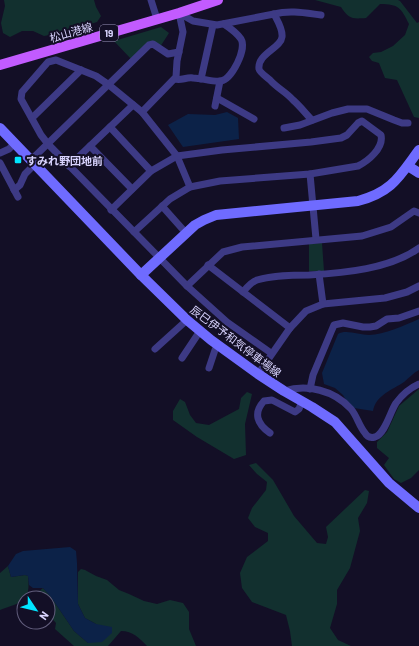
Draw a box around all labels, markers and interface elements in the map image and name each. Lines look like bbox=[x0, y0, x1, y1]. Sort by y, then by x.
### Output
street label: 松山港線 bbox=[48, 20, 94, 44]
road number: 19 bbox=[100, 25, 118, 41]
place label: すみれ野団地前 bbox=[26, 154, 103, 167]
marker: すみれ野団地前 bbox=[13, 155, 23, 165]
street label: 辰巳伊予和気停車場線 bbox=[188, 303, 284, 379]
north arrow bbox=[16, 590, 56, 630]
text: N bbox=[37, 609, 52, 623]

